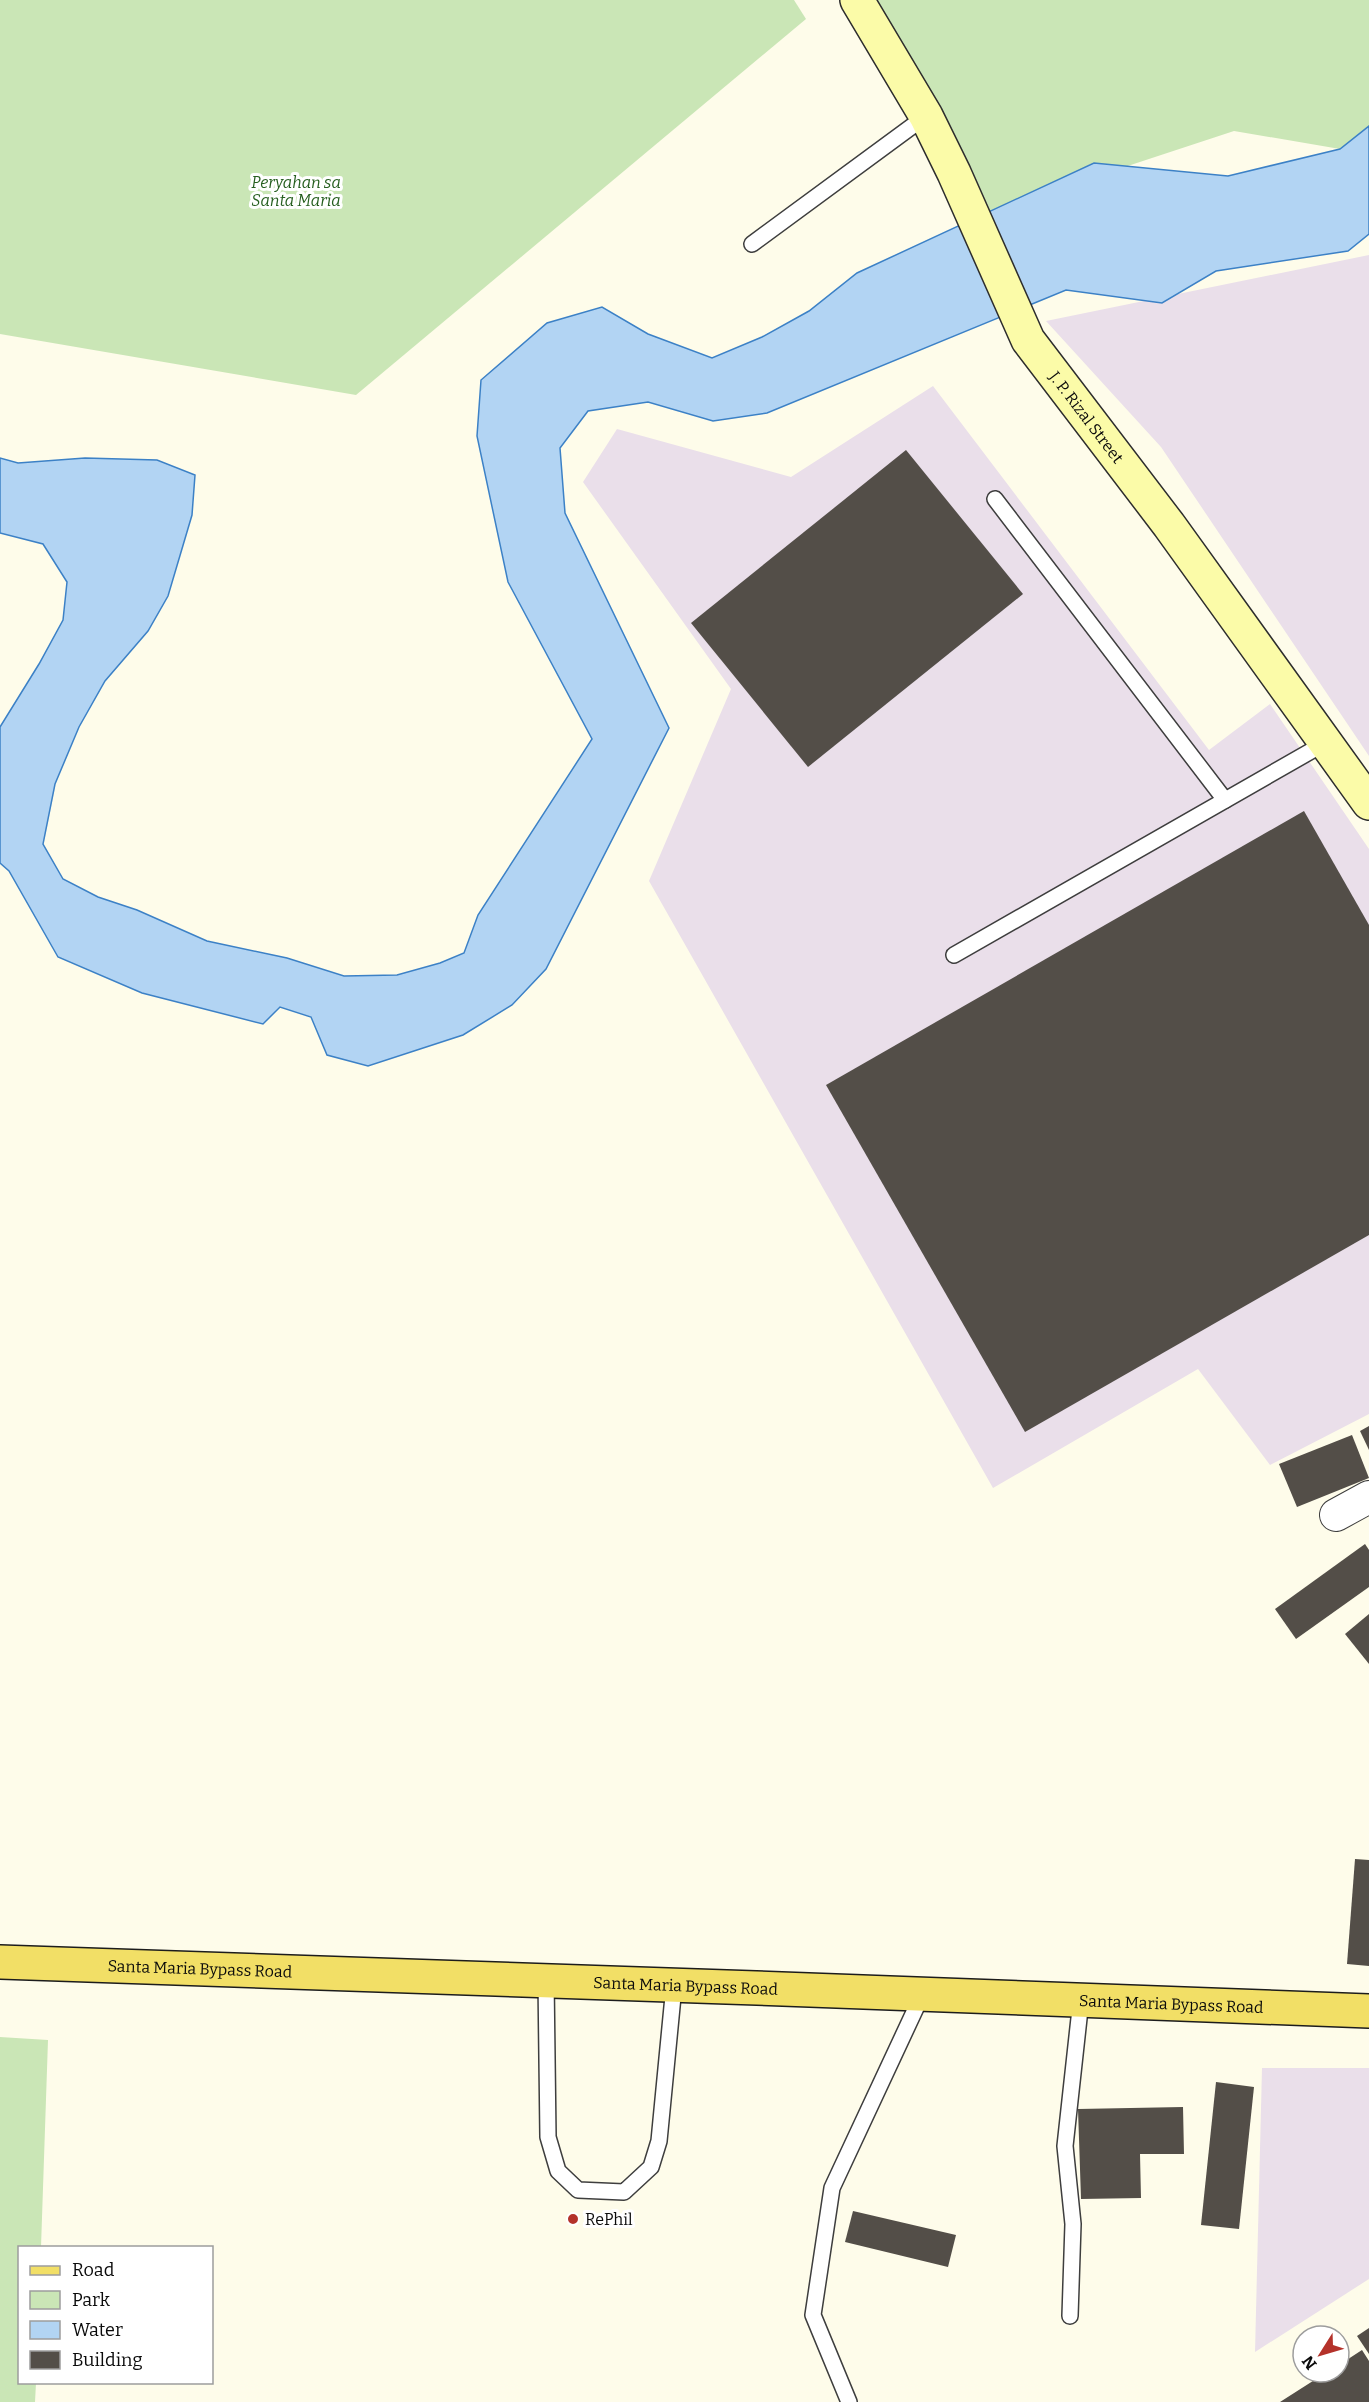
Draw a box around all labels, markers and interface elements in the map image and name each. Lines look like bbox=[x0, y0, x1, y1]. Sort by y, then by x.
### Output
park label: Peryahan sa Santa Maria bbox=[251, 173, 341, 210]
street label: J. P. Rizal Street bbox=[1045, 367, 1127, 467]
street label: Santa Maria Bypass Road bbox=[107, 1956, 293, 1981]
street label: Santa Maria Bypass Road bbox=[593, 1973, 779, 1999]
street label: Santa Maria Bypass Road bbox=[1079, 1991, 1264, 2017]
place label: RePhil bbox=[585, 2210, 633, 2229]
marker: RePhil bbox=[566, 2212, 580, 2226]
legend bbox=[18, 2246, 213, 2384]
text: Road bbox=[72, 2259, 115, 2281]
text: Park bbox=[72, 2289, 111, 2311]
text: Water bbox=[72, 2319, 123, 2341]
north arrow bbox=[1291, 2324, 1351, 2384]
text: Building bbox=[72, 2349, 143, 2371]
text: N bbox=[1298, 2352, 1321, 2373]

